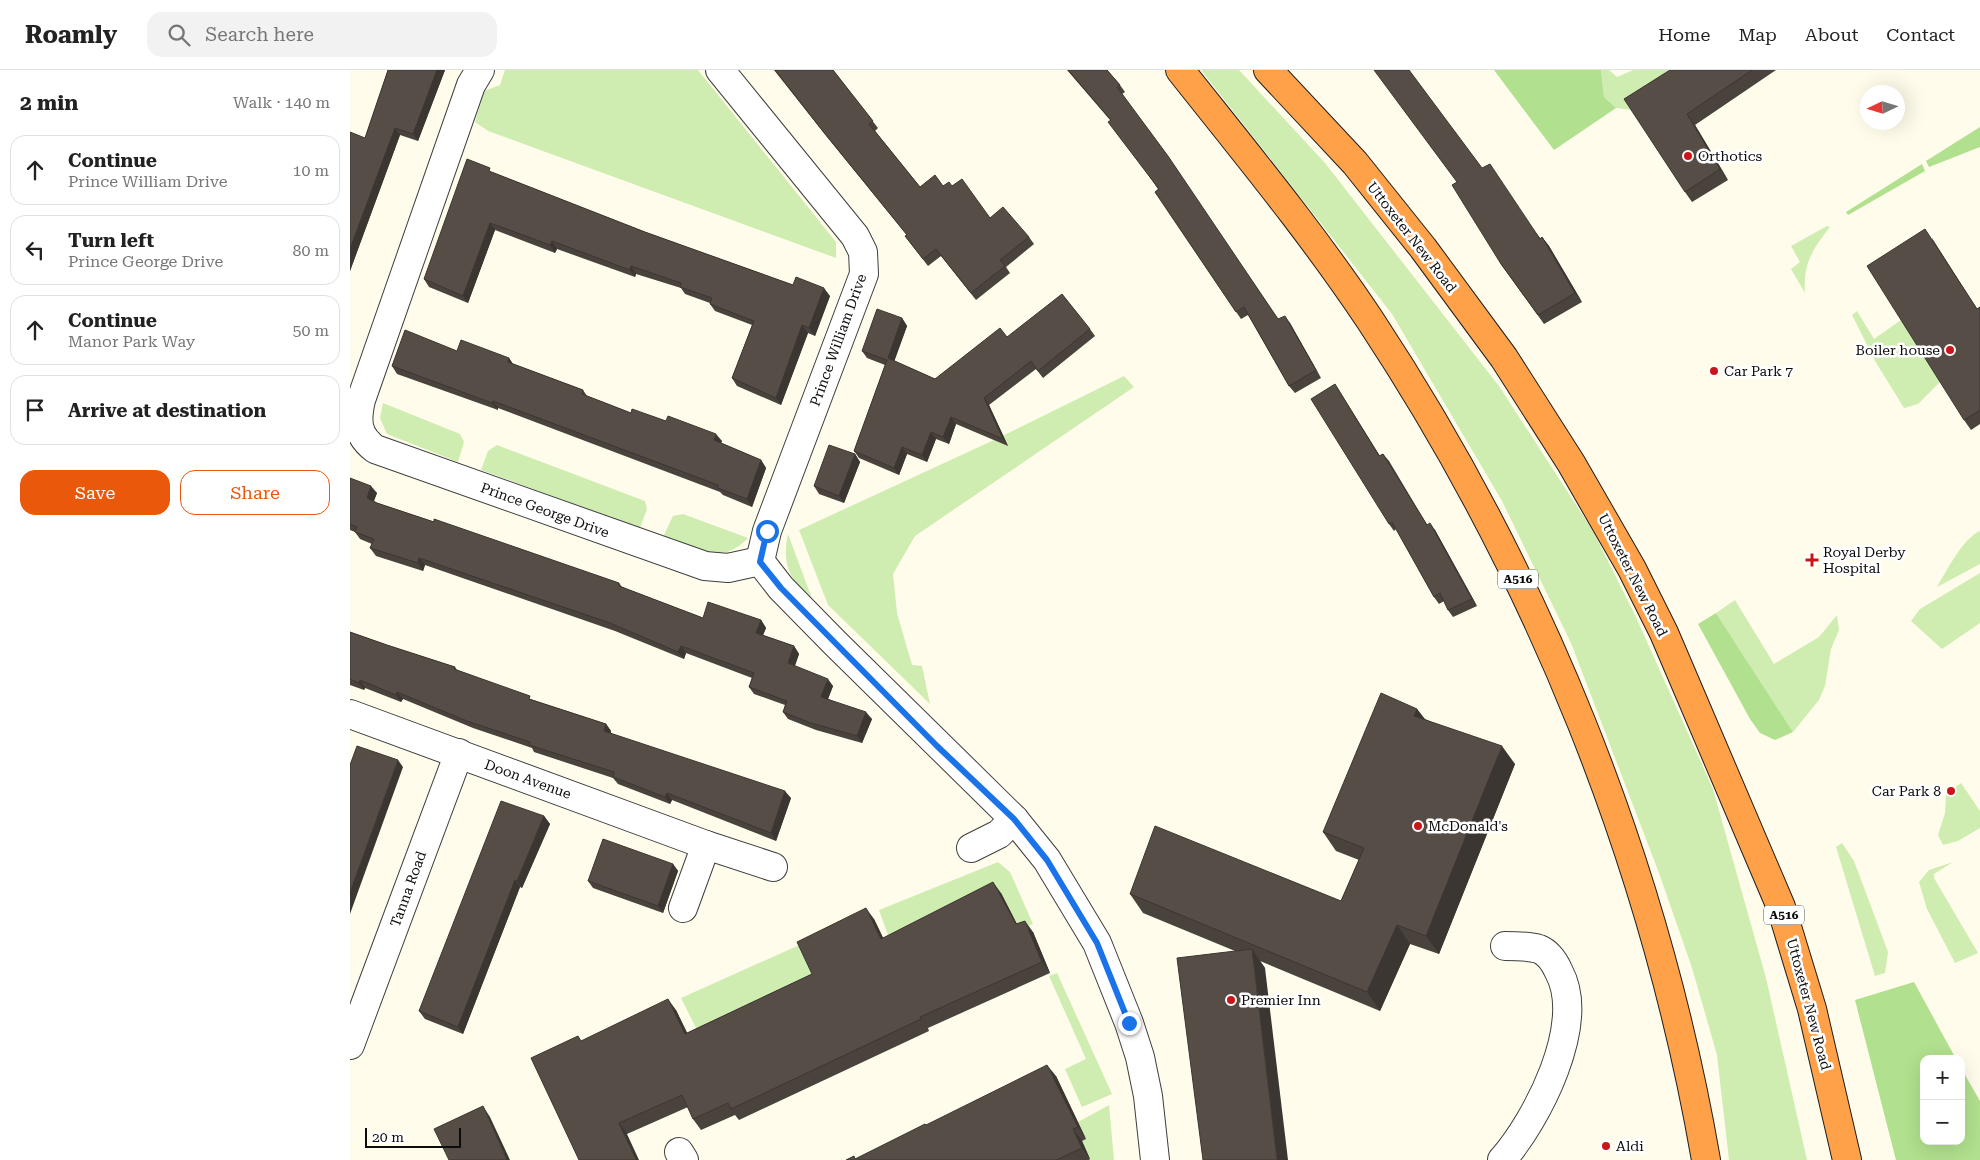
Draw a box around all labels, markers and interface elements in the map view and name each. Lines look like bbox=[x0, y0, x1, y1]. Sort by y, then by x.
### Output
search box bbox=[147, 12, 497, 57]
text: Roamly bbox=[25, 21, 117, 49]
icon: search bbox=[165, 21, 193, 49]
text: Search here bbox=[205, 23, 314, 46]
text: Home bbox=[1658, 24, 1710, 45]
text: Map bbox=[1738, 24, 1777, 45]
text: About bbox=[1805, 24, 1858, 45]
text: Contact bbox=[1886, 24, 1955, 45]
north arrow bbox=[1860, 85, 1905, 130]
text: 2 min bbox=[20, 91, 78, 115]
text: Walk · 140 m bbox=[233, 93, 330, 112]
place label: Orthotics bbox=[1698, 148, 1763, 164]
text: Continue bbox=[68, 149, 157, 172]
marker: Orthotics bbox=[1682, 150, 1694, 162]
icon: ahead bbox=[21, 156, 49, 184]
text: 10 m bbox=[292, 161, 329, 180]
text: Prince William Drive bbox=[68, 172, 228, 191]
street label: Uttoxeter New Road bbox=[1364, 179, 1460, 295]
text: Turn left bbox=[68, 229, 154, 252]
icon: left bbox=[21, 236, 49, 264]
text: 80 m bbox=[292, 241, 329, 260]
text: Prince George Drive bbox=[68, 252, 223, 271]
street label: Prince William Drive bbox=[807, 271, 869, 408]
text: Continue bbox=[68, 309, 157, 332]
icon: ahead bbox=[21, 316, 49, 344]
text: 50 m bbox=[292, 321, 329, 340]
text: Manor Park Way bbox=[68, 332, 195, 351]
place label: Boiler house bbox=[1856, 342, 1940, 358]
marker: Boiler house bbox=[1944, 344, 1956, 356]
place label: Car Park 7 bbox=[1724, 363, 1793, 379]
marker: Car Park 7 bbox=[1708, 365, 1720, 377]
icon: arrive bbox=[21, 396, 49, 424]
text: Arrive at destination bbox=[68, 399, 266, 422]
button: Save bbox=[20, 470, 170, 515]
button: Share bbox=[180, 470, 330, 515]
street label: Prince George Drive bbox=[478, 479, 612, 541]
street label: Uttoxeter New Road bbox=[1595, 511, 1671, 639]
route start bbox=[756, 520, 779, 543]
place label: Royal Derby Hospital bbox=[1823, 544, 1906, 576]
marker: Royal Derby Hospital bbox=[1805, 553, 1819, 567]
road number: A516 bbox=[1498, 569, 1538, 588]
street label: Doon Avenue bbox=[483, 756, 574, 802]
place label: Car Park 8 bbox=[1872, 783, 1941, 799]
marker: Car Park 8 bbox=[1945, 785, 1957, 797]
place label: McDonald's bbox=[1428, 818, 1508, 834]
marker: McDonald's bbox=[1412, 820, 1424, 832]
street label: Tanna Road bbox=[387, 849, 429, 929]
road number: A516 bbox=[1764, 906, 1804, 924]
street label: Uttoxeter New Road bbox=[1784, 936, 1834, 1072]
place label: Premier Inn bbox=[1241, 992, 1321, 1008]
marker: Premier Inn bbox=[1225, 994, 1237, 1006]
route end bbox=[1118, 1012, 1141, 1035]
map controls bbox=[1920, 1055, 1965, 1145]
button: + bbox=[1920, 1055, 1965, 1100]
button: − bbox=[1920, 1100, 1965, 1145]
scale bar bbox=[365, 1125, 461, 1148]
text: 20 m bbox=[372, 1129, 404, 1145]
place label: Aldi bbox=[1616, 1138, 1644, 1154]
marker: Aldi bbox=[1600, 1140, 1612, 1152]

